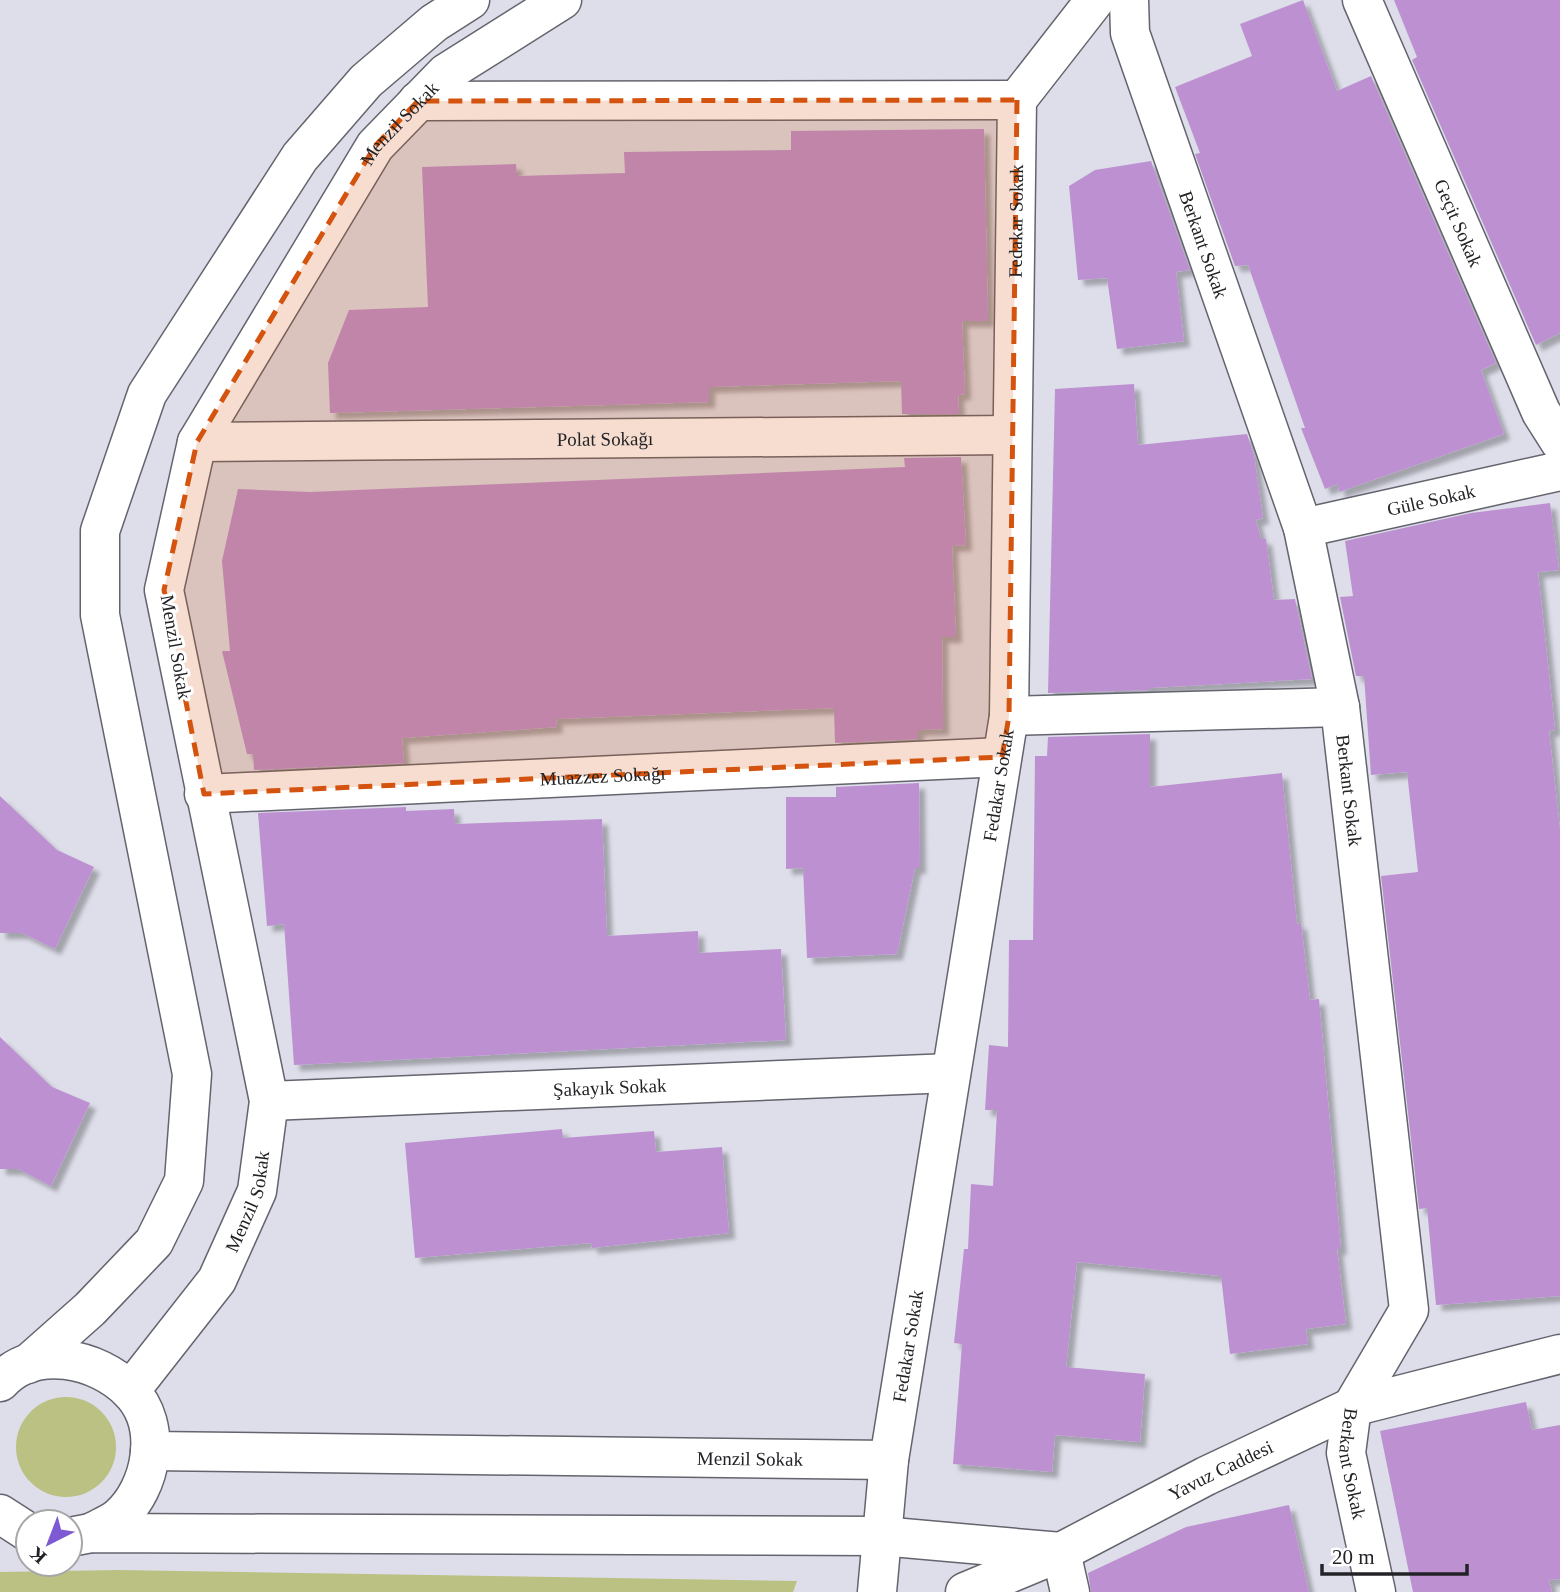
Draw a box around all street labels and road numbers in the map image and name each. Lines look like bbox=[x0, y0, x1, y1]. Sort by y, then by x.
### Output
street label: Menzil Sokak bbox=[356, 77, 443, 169]
street label: Fedakar Sokak bbox=[1004, 164, 1027, 278]
street label: Geçit Sokak bbox=[1431, 176, 1487, 270]
street label: Berkant Sokak bbox=[1175, 188, 1233, 301]
street label: Polat Sokağı bbox=[557, 428, 653, 449]
street label: Güle Sokak bbox=[1385, 480, 1477, 520]
street label: Menzil Sokak bbox=[156, 593, 196, 702]
street label: Fedakar Sokak bbox=[978, 727, 1017, 843]
street label: Berkant Sokak bbox=[1333, 733, 1366, 848]
street label: Muazzez Sokağı bbox=[539, 762, 666, 789]
street label: Şakayık Sokak bbox=[553, 1074, 667, 1100]
street label: Menzil Sokak bbox=[221, 1149, 273, 1255]
street label: Fedakar Sokak bbox=[888, 1288, 927, 1404]
street label: Berkant Sokak bbox=[1335, 1407, 1371, 1521]
street label: Yavuz Caddesi bbox=[1165, 1436, 1276, 1504]
street label: Menzil Sokak bbox=[697, 1447, 804, 1469]

